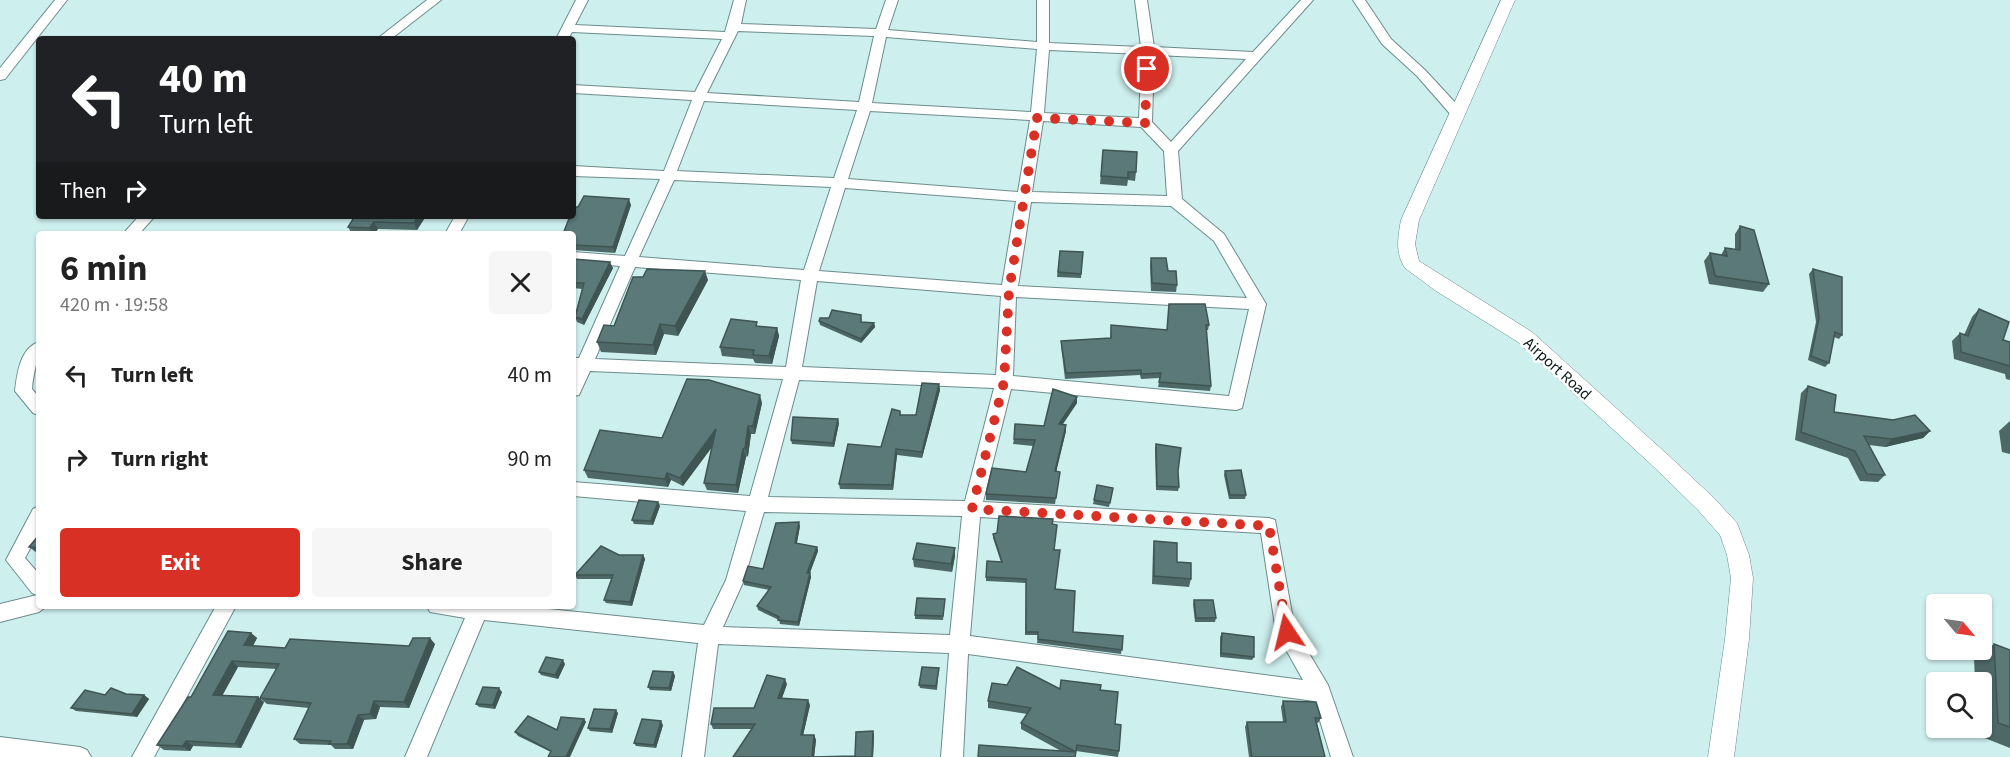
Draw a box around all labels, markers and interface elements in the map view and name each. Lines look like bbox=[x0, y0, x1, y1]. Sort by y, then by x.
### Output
pin bbox=[1121, 43, 1172, 94]
text: 40 m bbox=[159, 49, 248, 109]
icon: arrive bbox=[1130, 52, 1163, 85]
icon: left bbox=[60, 60, 138, 138]
text: Turn left bbox=[159, 105, 253, 144]
icon: right bbox=[119, 174, 152, 207]
text: Then bbox=[60, 175, 107, 207]
text: 6 min bbox=[60, 243, 148, 294]
button: close bbox=[489, 251, 552, 314]
text: 420 m · 19:58 bbox=[60, 291, 168, 319]
street label: Airport Road bbox=[1519, 332, 1596, 405]
icon: left bbox=[60, 359, 93, 392]
text: Turn left bbox=[111, 359, 193, 391]
text: 40 m bbox=[507, 359, 552, 391]
icon: right bbox=[60, 443, 93, 476]
text: Turn right bbox=[111, 443, 208, 475]
text: 90 m bbox=[507, 443, 552, 475]
button: Exit bbox=[60, 528, 300, 597]
button: Share bbox=[312, 528, 552, 597]
north arrow bbox=[1926, 594, 1992, 660]
map controls bbox=[1926, 594, 1992, 738]
position arrow bbox=[1255, 600, 1319, 664]
button: search bbox=[1926, 672, 1992, 738]

